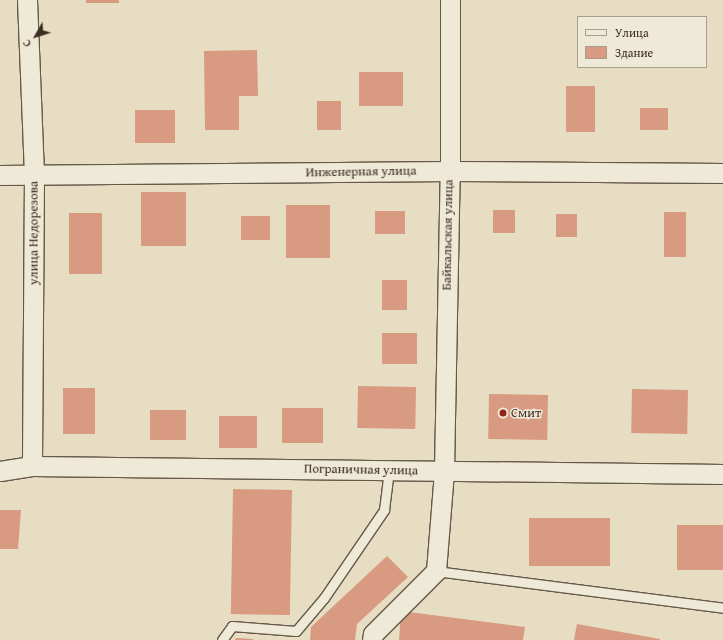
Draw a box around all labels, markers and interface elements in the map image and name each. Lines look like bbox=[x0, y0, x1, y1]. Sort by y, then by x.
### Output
north arrow bbox=[16, 16, 56, 56]
legend bbox=[577, 16, 707, 68]
text: Улица bbox=[615, 24, 649, 41]
text: С bbox=[19, 36, 35, 51]
text: Здание bbox=[615, 44, 653, 61]
street label: Инженерная улица bbox=[305, 163, 417, 181]
street label: Байкальская улица bbox=[439, 179, 457, 291]
street label: улица Недорезова bbox=[26, 181, 42, 285]
place label: Смит bbox=[511, 405, 541, 421]
marker: Смит bbox=[498, 408, 508, 418]
street label: Пограничная улица bbox=[304, 461, 418, 479]

